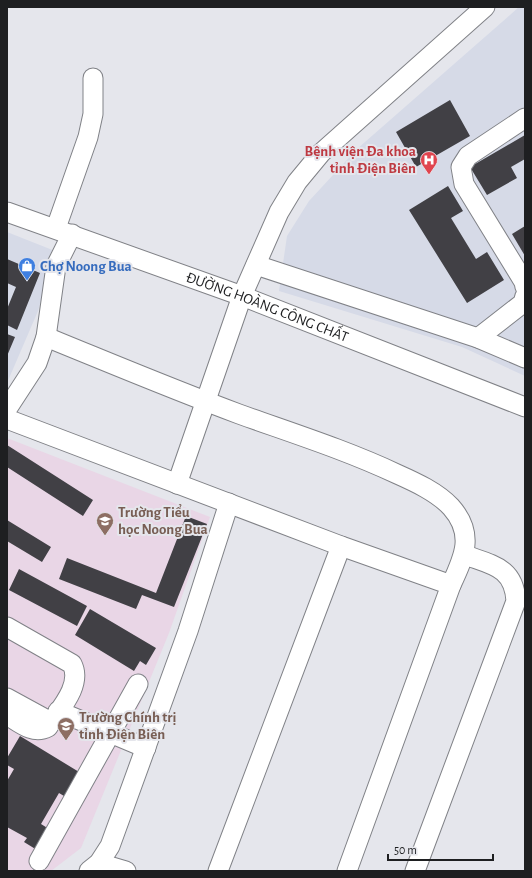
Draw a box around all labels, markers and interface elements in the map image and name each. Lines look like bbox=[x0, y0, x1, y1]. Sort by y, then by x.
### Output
place label: Bệnh viện Đa khoa tỉnh Điện Biên bbox=[305, 144, 416, 176]
hospital icon: Bệnh viện Đa khoa tỉnh Điện Biên bbox=[419, 150, 439, 175]
shop icon: Chợ Noong Bua bbox=[17, 256, 37, 281]
place label: Chợ Noong Bua bbox=[40, 259, 132, 274]
street label: ĐƯỜNG HOÀNG CÔNG CHẤT bbox=[184, 270, 351, 345]
place label: Trường Tiểu học Noong Bua bbox=[118, 504, 208, 537]
school or university icon: Trường Tiểu học Noong Bua bbox=[95, 511, 115, 536]
place label: Trường Chính trị tỉnh Điện Biên bbox=[79, 710, 176, 742]
school or university icon: Trường Chính trị tỉnh Điện Biên bbox=[56, 716, 76, 741]
scale bar bbox=[388, 836, 493, 862]
text: 50 m bbox=[394, 844, 417, 856]

